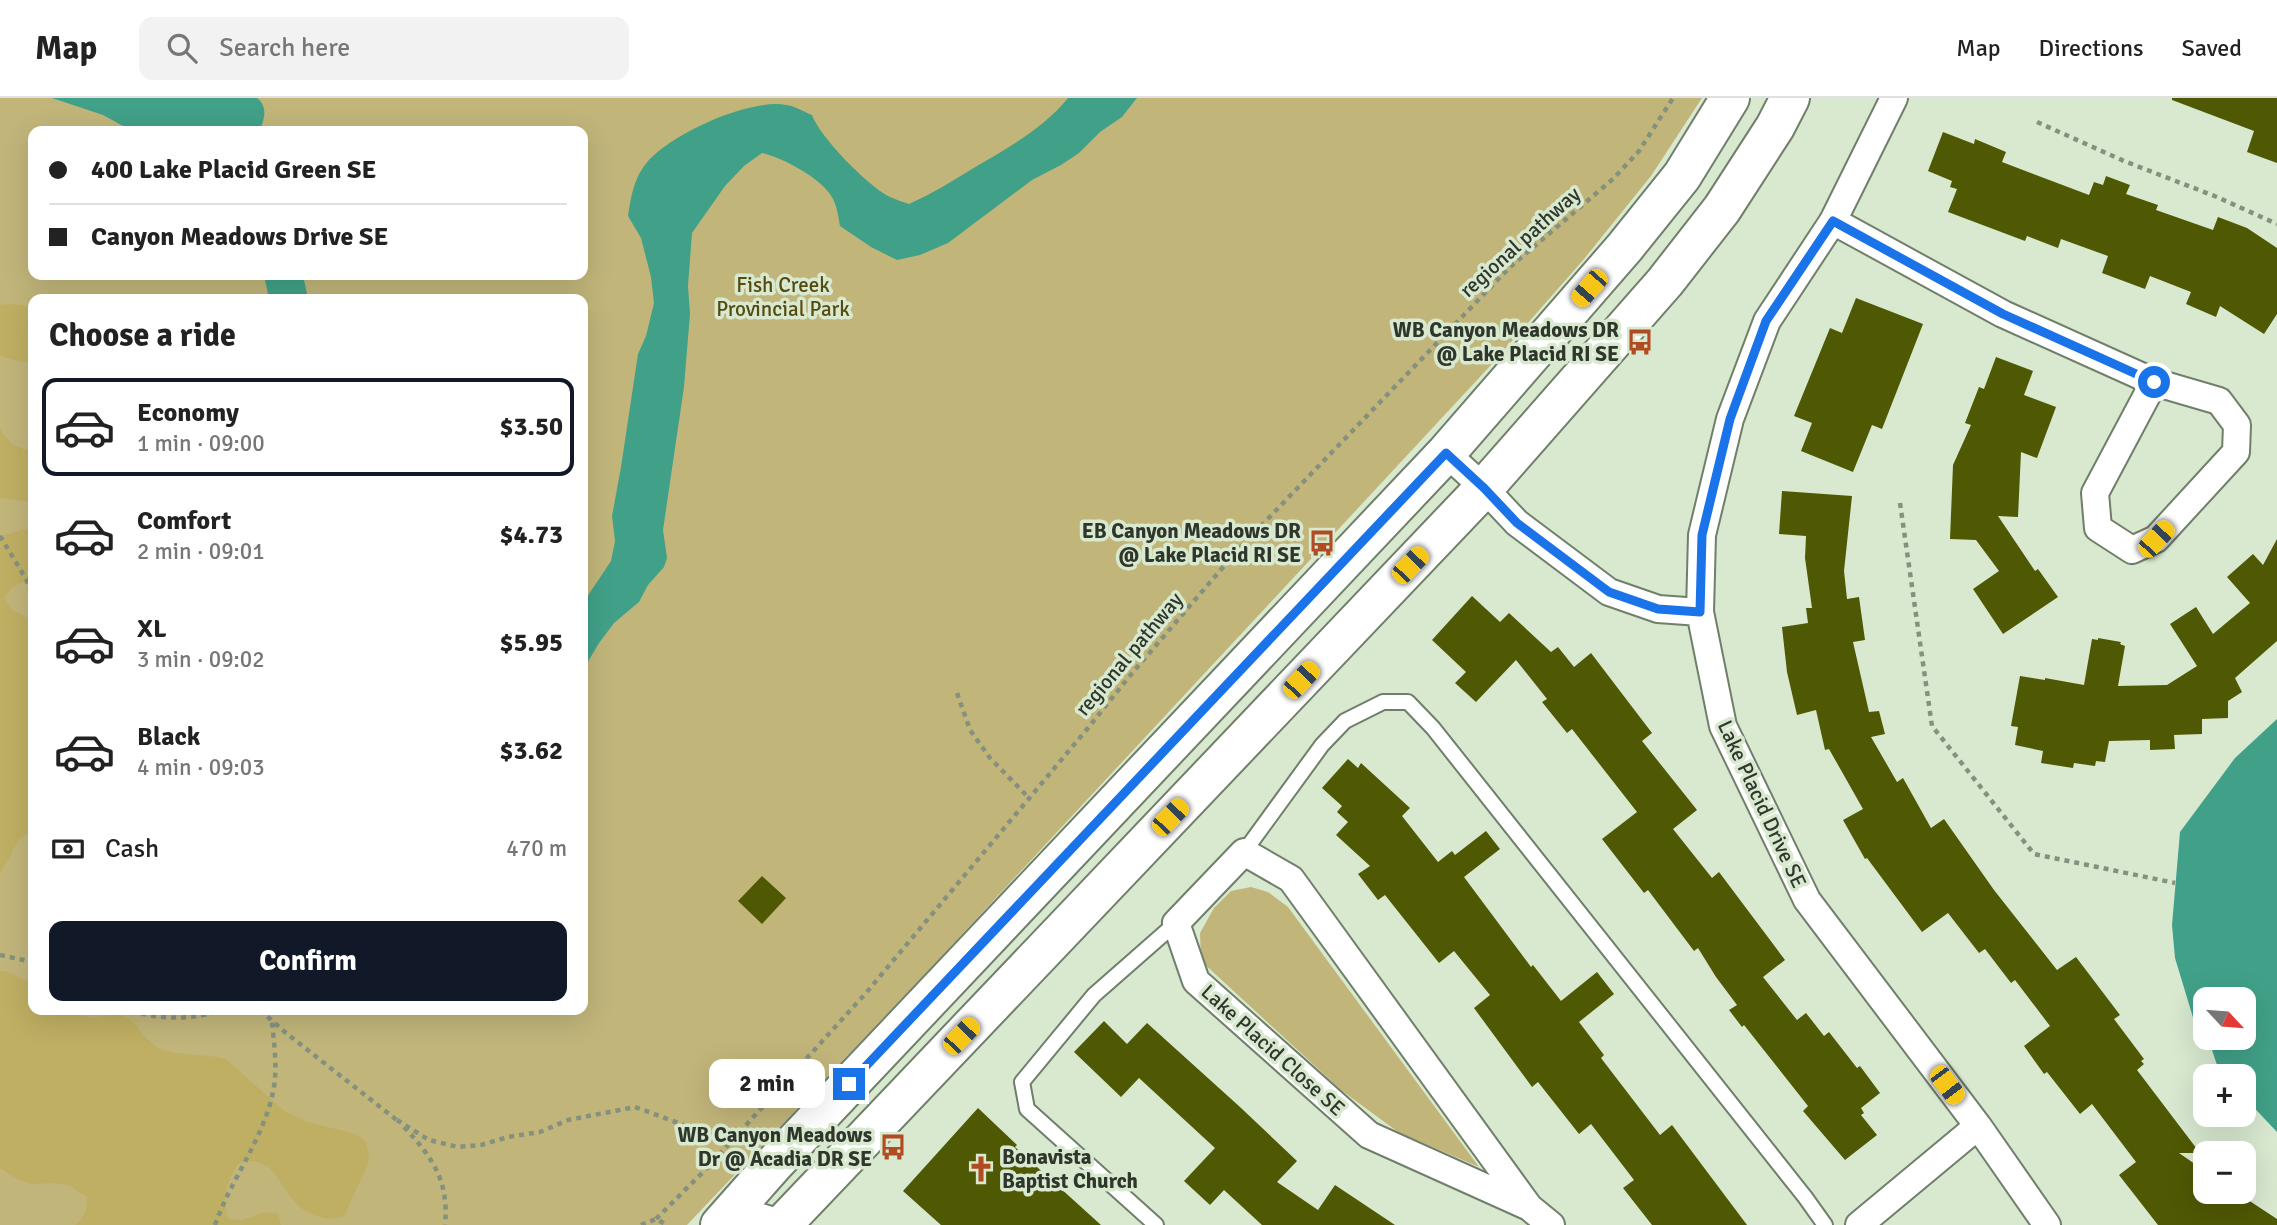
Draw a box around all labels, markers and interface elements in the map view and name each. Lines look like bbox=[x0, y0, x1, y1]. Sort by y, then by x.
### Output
search box bbox=[139, 17, 629, 80]
text: Map bbox=[35, 28, 97, 69]
icon: search bbox=[163, 29, 201, 67]
text: Search here bbox=[219, 32, 350, 64]
text: Map bbox=[1956, 33, 2001, 63]
text: Directions bbox=[2039, 33, 2144, 63]
text: Saved bbox=[2182, 33, 2242, 63]
text: 400 Lake Placid Green SE bbox=[91, 154, 376, 186]
street label: regional pathway bbox=[1454, 181, 1586, 303]
text: Canyon Meadows Drive SE bbox=[91, 221, 388, 253]
car bbox=[1568, 265, 1611, 311]
park label: Fish Creek Provincial Park bbox=[716, 272, 850, 322]
text: Choose a ride bbox=[49, 316, 236, 355]
place label: WB Canyon Meadows DR @ Lake Placid RI SE bbox=[1393, 317, 1619, 367]
bus stop icon: WB Canyon Meadows DR @ Lake Placid RI SE bbox=[1625, 327, 1655, 357]
route start bbox=[2138, 366, 2170, 398]
icon: car bbox=[53, 396, 116, 459]
text: Economy bbox=[137, 397, 239, 429]
text: $3.50 bbox=[499, 411, 563, 443]
text: 1 min · 09:00 bbox=[137, 429, 265, 458]
icon: car bbox=[53, 504, 116, 567]
text: Comfort bbox=[137, 505, 231, 537]
car bbox=[2134, 516, 2179, 562]
place label: EB Canyon Meadows DR @ Lake Placid RI SE bbox=[1082, 518, 1301, 568]
text: $4.73 bbox=[499, 519, 563, 551]
bus stop icon: EB Canyon Meadows DR @ Lake Placid RI SE bbox=[1307, 528, 1337, 558]
text: 2 min · 09:01 bbox=[137, 537, 265, 566]
car bbox=[1388, 543, 1433, 587]
street label: regional pathway bbox=[1070, 587, 1188, 721]
icon: car bbox=[53, 612, 116, 675]
text: XL bbox=[137, 613, 167, 645]
text: $5.95 bbox=[499, 627, 563, 659]
text: 3 min · 09:02 bbox=[137, 645, 265, 674]
car bbox=[1279, 657, 1324, 703]
street label: Lake Placid Drive SE bbox=[1712, 716, 1812, 892]
icon: car bbox=[53, 720, 116, 783]
text: Black bbox=[137, 721, 200, 753]
text: $3.62 bbox=[499, 735, 563, 767]
text: 4 min · 09:03 bbox=[137, 753, 265, 782]
car bbox=[1148, 795, 1193, 839]
icon: cash bbox=[49, 830, 87, 868]
text: Cash bbox=[105, 833, 159, 865]
text: 470 m bbox=[506, 834, 567, 863]
button: Confirm bbox=[49, 921, 567, 1001]
street label: Lake Placid Close SE bbox=[1196, 979, 1350, 1121]
north arrow bbox=[2193, 987, 2256, 1050]
map controls bbox=[2193, 987, 2256, 1204]
car bbox=[939, 1014, 984, 1058]
callout: 2 min bbox=[709, 1060, 824, 1108]
car bbox=[1926, 1062, 1969, 1108]
button: + bbox=[2193, 1064, 2256, 1127]
route end bbox=[833, 1068, 865, 1100]
text: 2 min bbox=[739, 1069, 795, 1098]
place label: WB Canyon Meadows Dr @ Acadia DR SE bbox=[677, 1122, 872, 1172]
bus stop icon: WB Canyon Meadows Dr @ Acadia DR SE bbox=[878, 1132, 908, 1162]
button: − bbox=[2193, 1141, 2256, 1204]
place label: Bonavista Baptist Church bbox=[1002, 1144, 1138, 1194]
church icon: Bonavista Baptist Church bbox=[966, 1154, 996, 1184]

